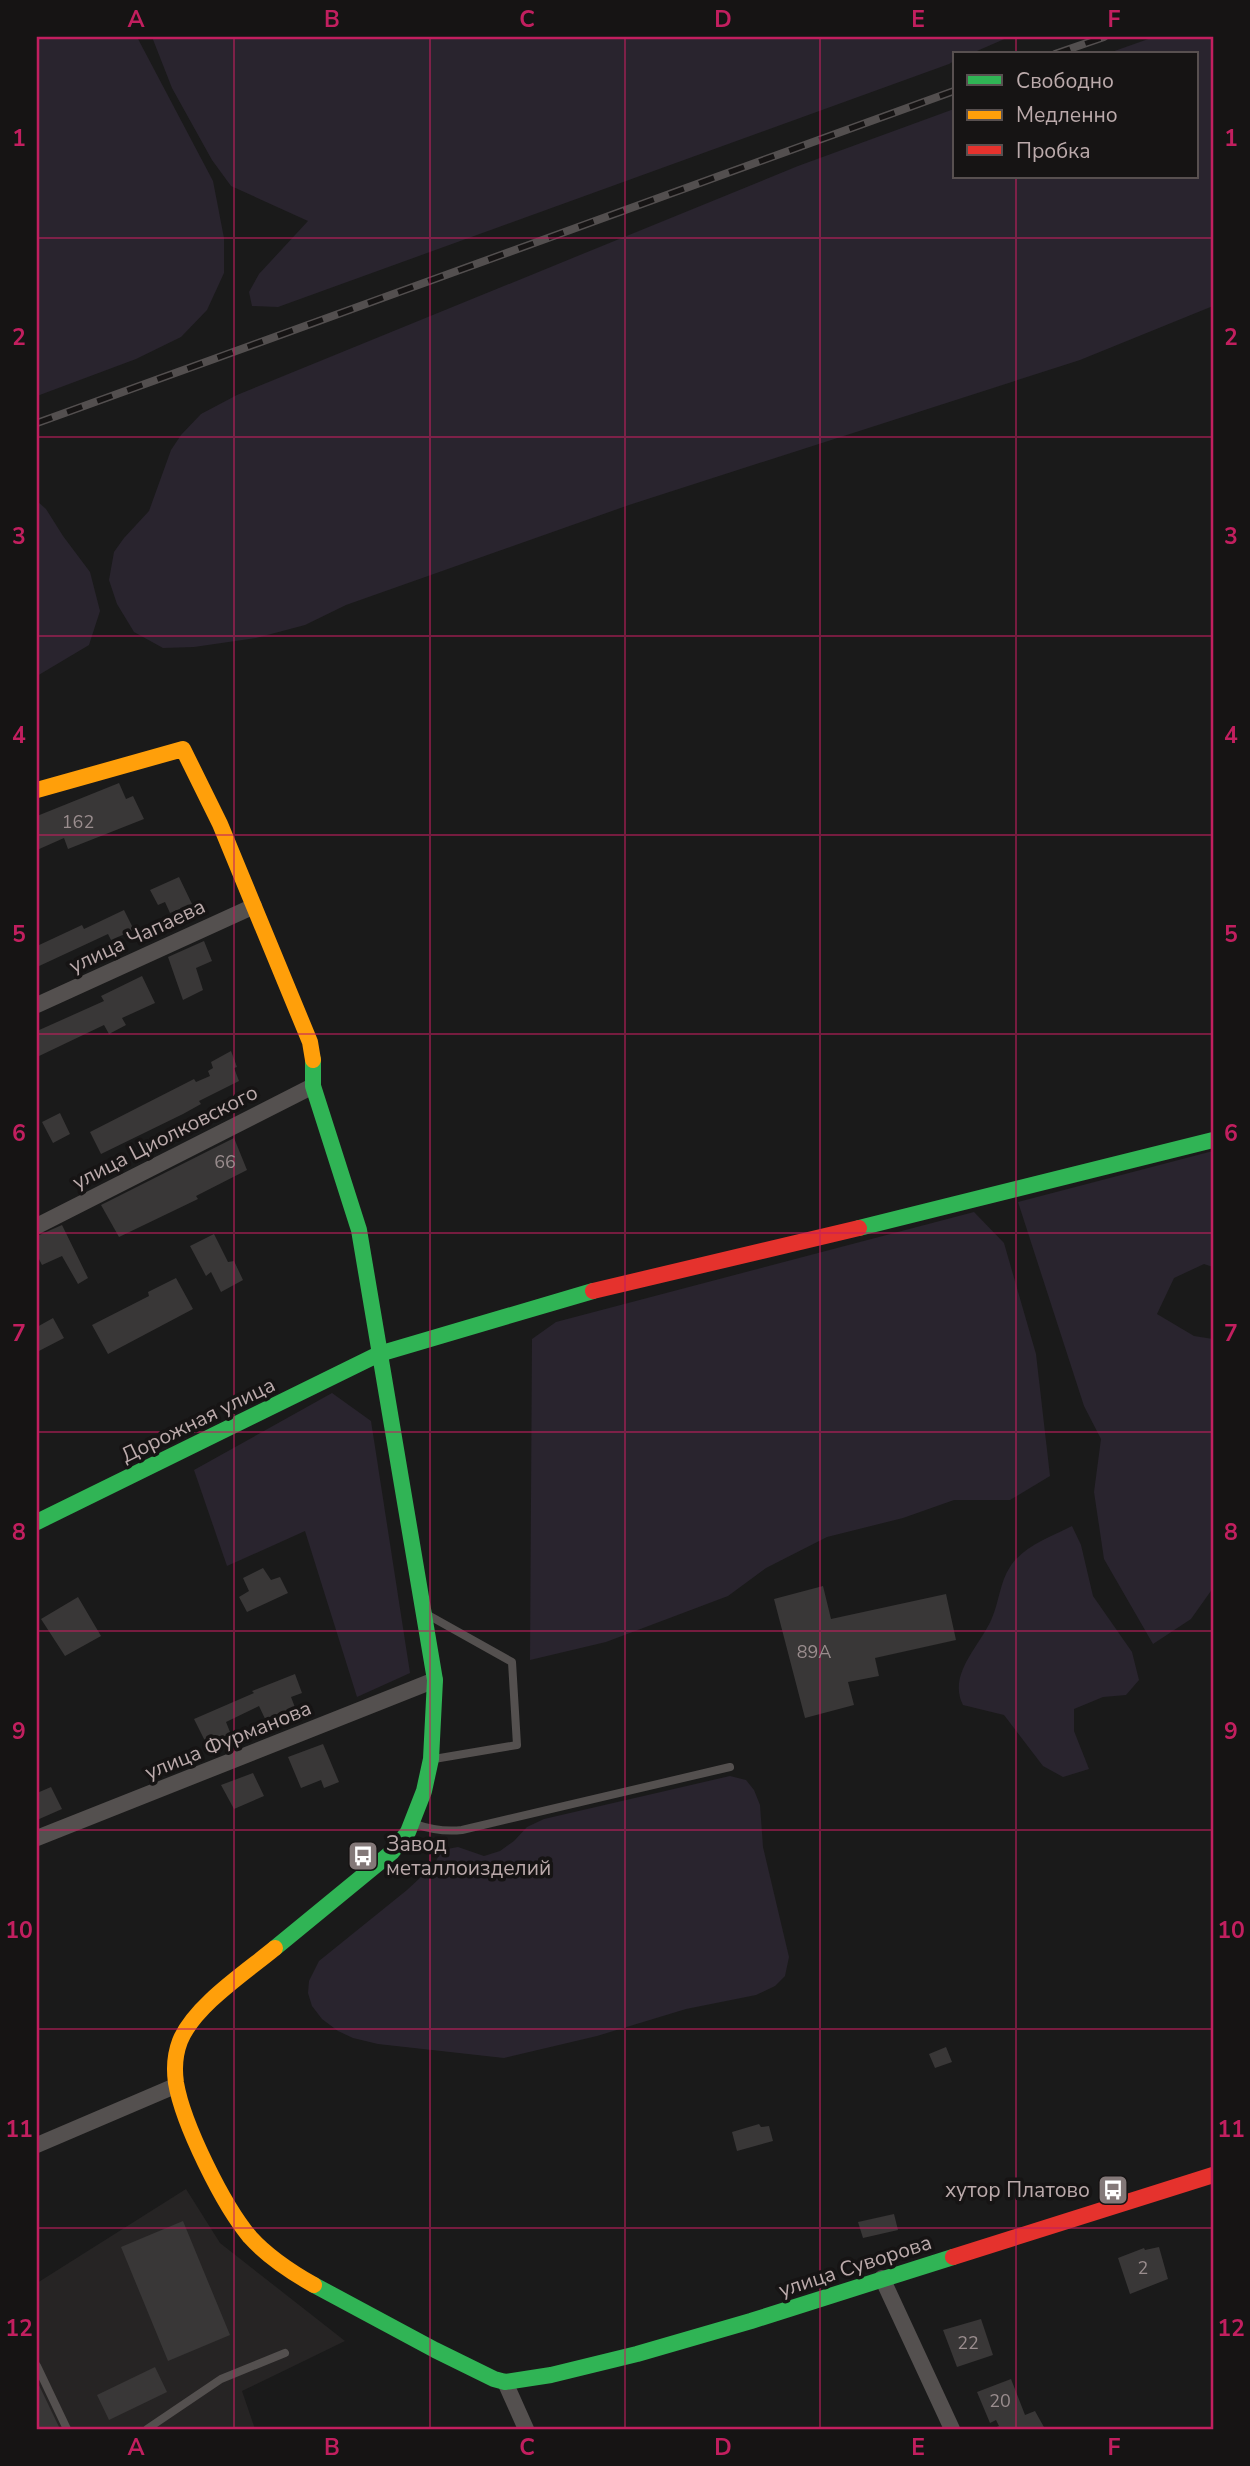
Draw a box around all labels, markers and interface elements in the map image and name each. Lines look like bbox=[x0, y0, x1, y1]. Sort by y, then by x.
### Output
text: A bbox=[127, 4, 145, 35]
text: B bbox=[324, 4, 340, 35]
text: C bbox=[519, 4, 535, 35]
text: D bbox=[714, 4, 732, 35]
text: E bbox=[911, 4, 925, 35]
text: F bbox=[1108, 4, 1121, 35]
legend bbox=[953, 52, 1198, 178]
text: Свободно bbox=[1016, 67, 1114, 95]
text: Медленно bbox=[1016, 101, 1118, 129]
text: 1 bbox=[12, 123, 26, 154]
text: 1 bbox=[1224, 123, 1238, 154]
text: Пробка bbox=[1016, 137, 1090, 165]
text: 2 bbox=[12, 322, 26, 353]
text: 2 bbox=[1224, 322, 1238, 353]
text: 3 bbox=[12, 521, 26, 552]
text: 3 bbox=[1224, 521, 1238, 552]
text: 4 bbox=[12, 720, 26, 751]
text: 4 bbox=[1224, 720, 1238, 751]
house number: 162 bbox=[62, 810, 94, 834]
street label: улица Чапаева bbox=[64, 892, 210, 980]
text: 5 bbox=[12, 919, 26, 950]
text: 5 bbox=[1224, 919, 1238, 950]
street label: улица Циолковского bbox=[67, 1078, 263, 1196]
text: 6 bbox=[12, 1118, 26, 1149]
text: 6 bbox=[1224, 1118, 1238, 1149]
house number: 66 bbox=[214, 1150, 236, 1174]
text: 7 bbox=[12, 1318, 26, 1349]
text: 7 bbox=[1224, 1318, 1238, 1349]
street label: Дорожная улица bbox=[116, 1371, 280, 1469]
text: 8 bbox=[12, 1517, 26, 1548]
text: 8 bbox=[1224, 1517, 1238, 1548]
house number: 89А bbox=[797, 1640, 831, 1664]
street label: улица Фурманова bbox=[141, 1694, 315, 1786]
text: 9 bbox=[12, 1716, 26, 1747]
text: 9 bbox=[1224, 1716, 1238, 1747]
place label: Завод металлоизделий bbox=[386, 1830, 551, 1882]
bus stop icon: Завод металлоизделий bbox=[346, 1839, 380, 1873]
text: 10 bbox=[5, 1915, 33, 1946]
text: 10 bbox=[1217, 1915, 1245, 1946]
text: 11 bbox=[5, 2114, 33, 2145]
text: 11 bbox=[1217, 2114, 1245, 2145]
bus stop icon: хутор Платово bbox=[1096, 2173, 1130, 2207]
place label: хутор Платово bbox=[945, 2176, 1090, 2204]
street label: улица Суворова bbox=[775, 2228, 935, 2304]
house number: 2 bbox=[1138, 2256, 1148, 2280]
text: 12 bbox=[5, 2313, 33, 2344]
text: 12 bbox=[1217, 2313, 1245, 2344]
house number: 22 bbox=[957, 2331, 979, 2355]
house number: 20 bbox=[989, 2389, 1011, 2413]
text: A bbox=[127, 2432, 145, 2463]
text: B bbox=[324, 2432, 340, 2463]
text: C bbox=[519, 2432, 535, 2463]
text: D bbox=[714, 2432, 732, 2463]
text: E bbox=[911, 2432, 925, 2463]
text: F bbox=[1108, 2432, 1121, 2463]

